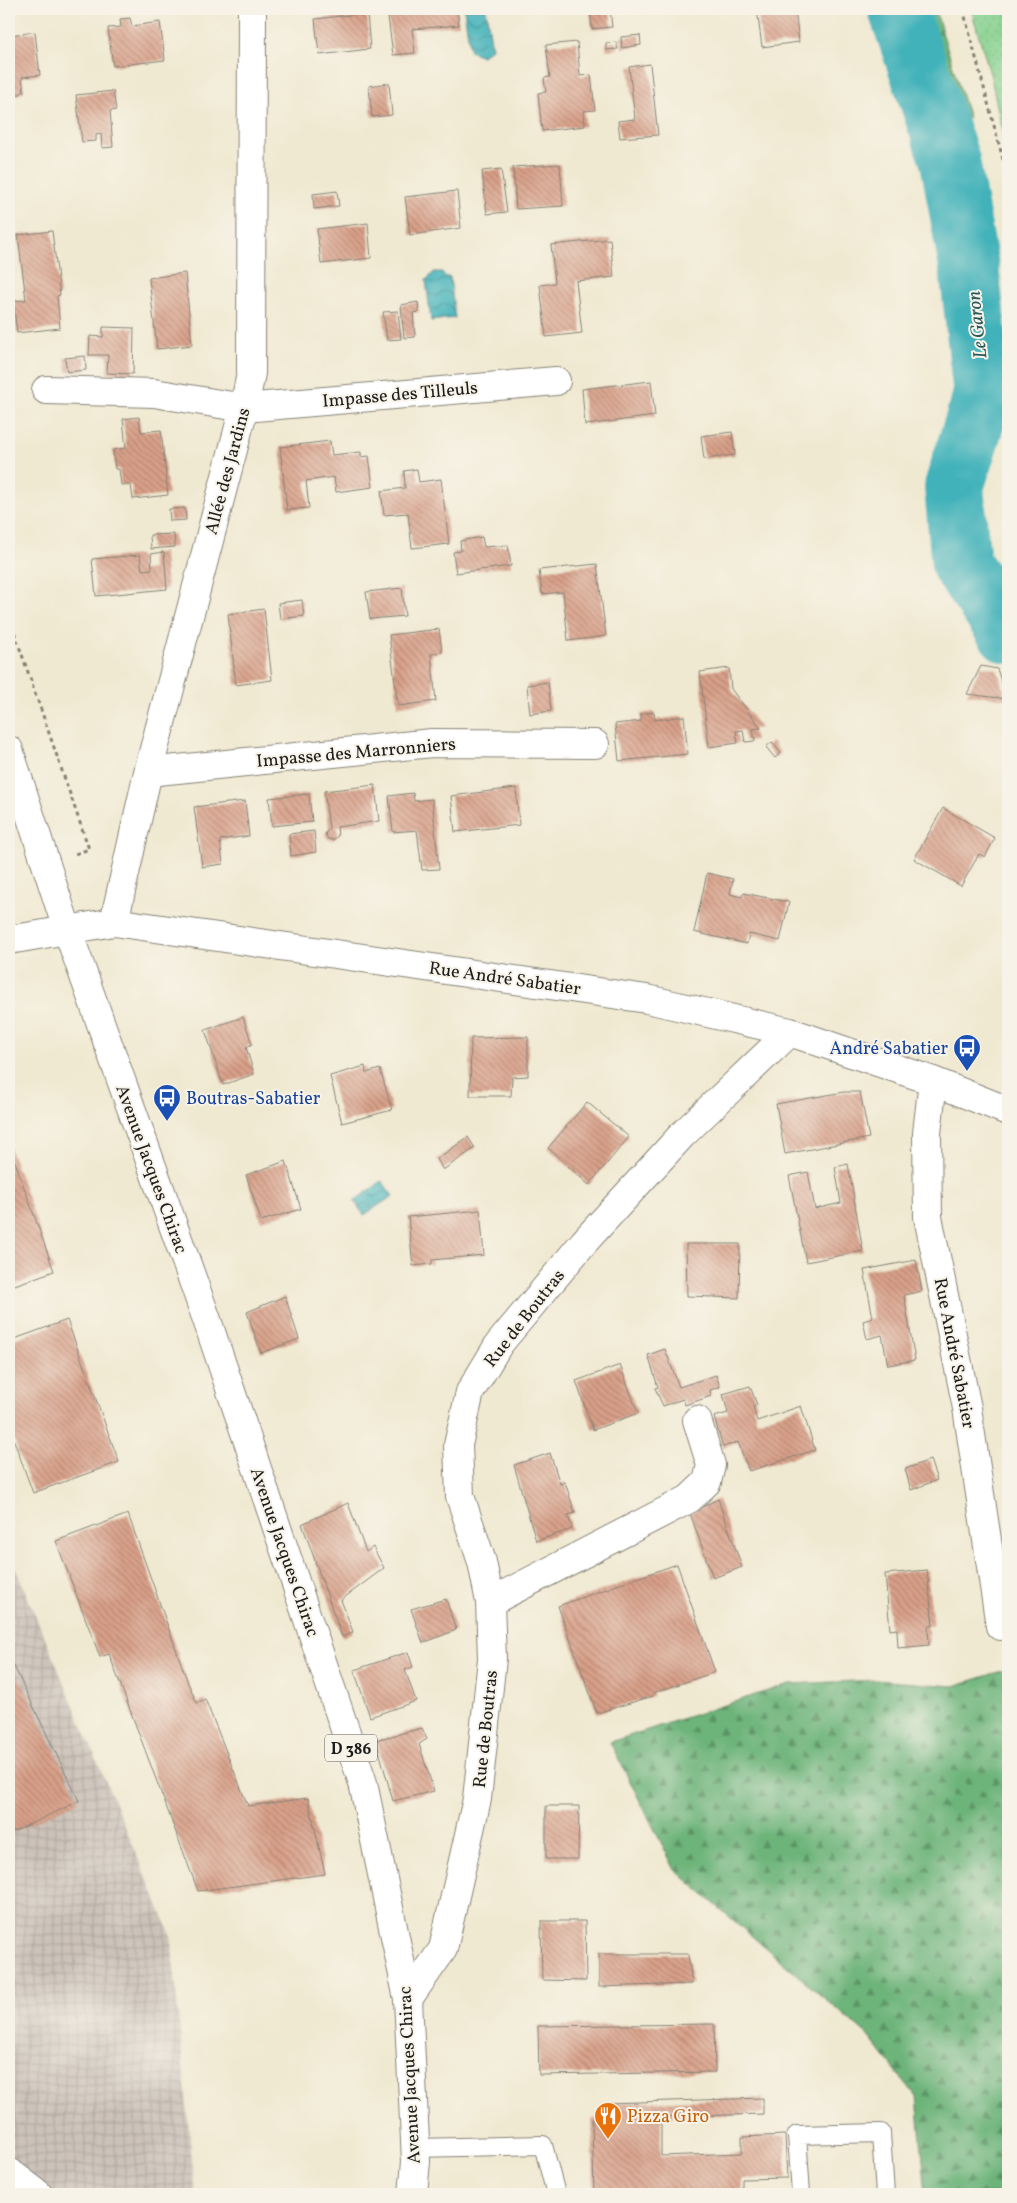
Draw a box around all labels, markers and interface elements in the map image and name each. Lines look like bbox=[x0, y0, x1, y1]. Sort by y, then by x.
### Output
water label: Le Garon bbox=[961, 290, 994, 360]
street label: Impasse des Tilleuls bbox=[321, 376, 479, 415]
street label: Allée des Jardins bbox=[199, 405, 257, 538]
street label: Impasse des Marronniers bbox=[255, 732, 457, 775]
street label: Rue André Sabatier bbox=[427, 956, 583, 1003]
bus stop icon: André Sabatier bbox=[952, 1033, 982, 1072]
place label: André Sabatier bbox=[830, 1037, 948, 1062]
street label: Avenue Jacques Chirac bbox=[108, 1082, 193, 1257]
bus stop icon: Boutras-Sabatier bbox=[152, 1083, 182, 1122]
place label: Boutras-Sabatier bbox=[186, 1087, 321, 1112]
street label: Rue de Boutras bbox=[479, 1265, 571, 1373]
street label: Rue André Sabatier bbox=[927, 1276, 980, 1431]
street label: Avenue Jacques Chirac bbox=[243, 1464, 324, 1641]
street label: Rue de Boutras bbox=[468, 1669, 505, 1789]
road number: D 386 bbox=[325, 1735, 377, 1762]
street label: Avenue Jacques Chirac bbox=[393, 1986, 428, 2164]
restaurant icon: Pizza Giro bbox=[593, 2101, 623, 2140]
place label: Pizza Giro bbox=[627, 2105, 709, 2130]

